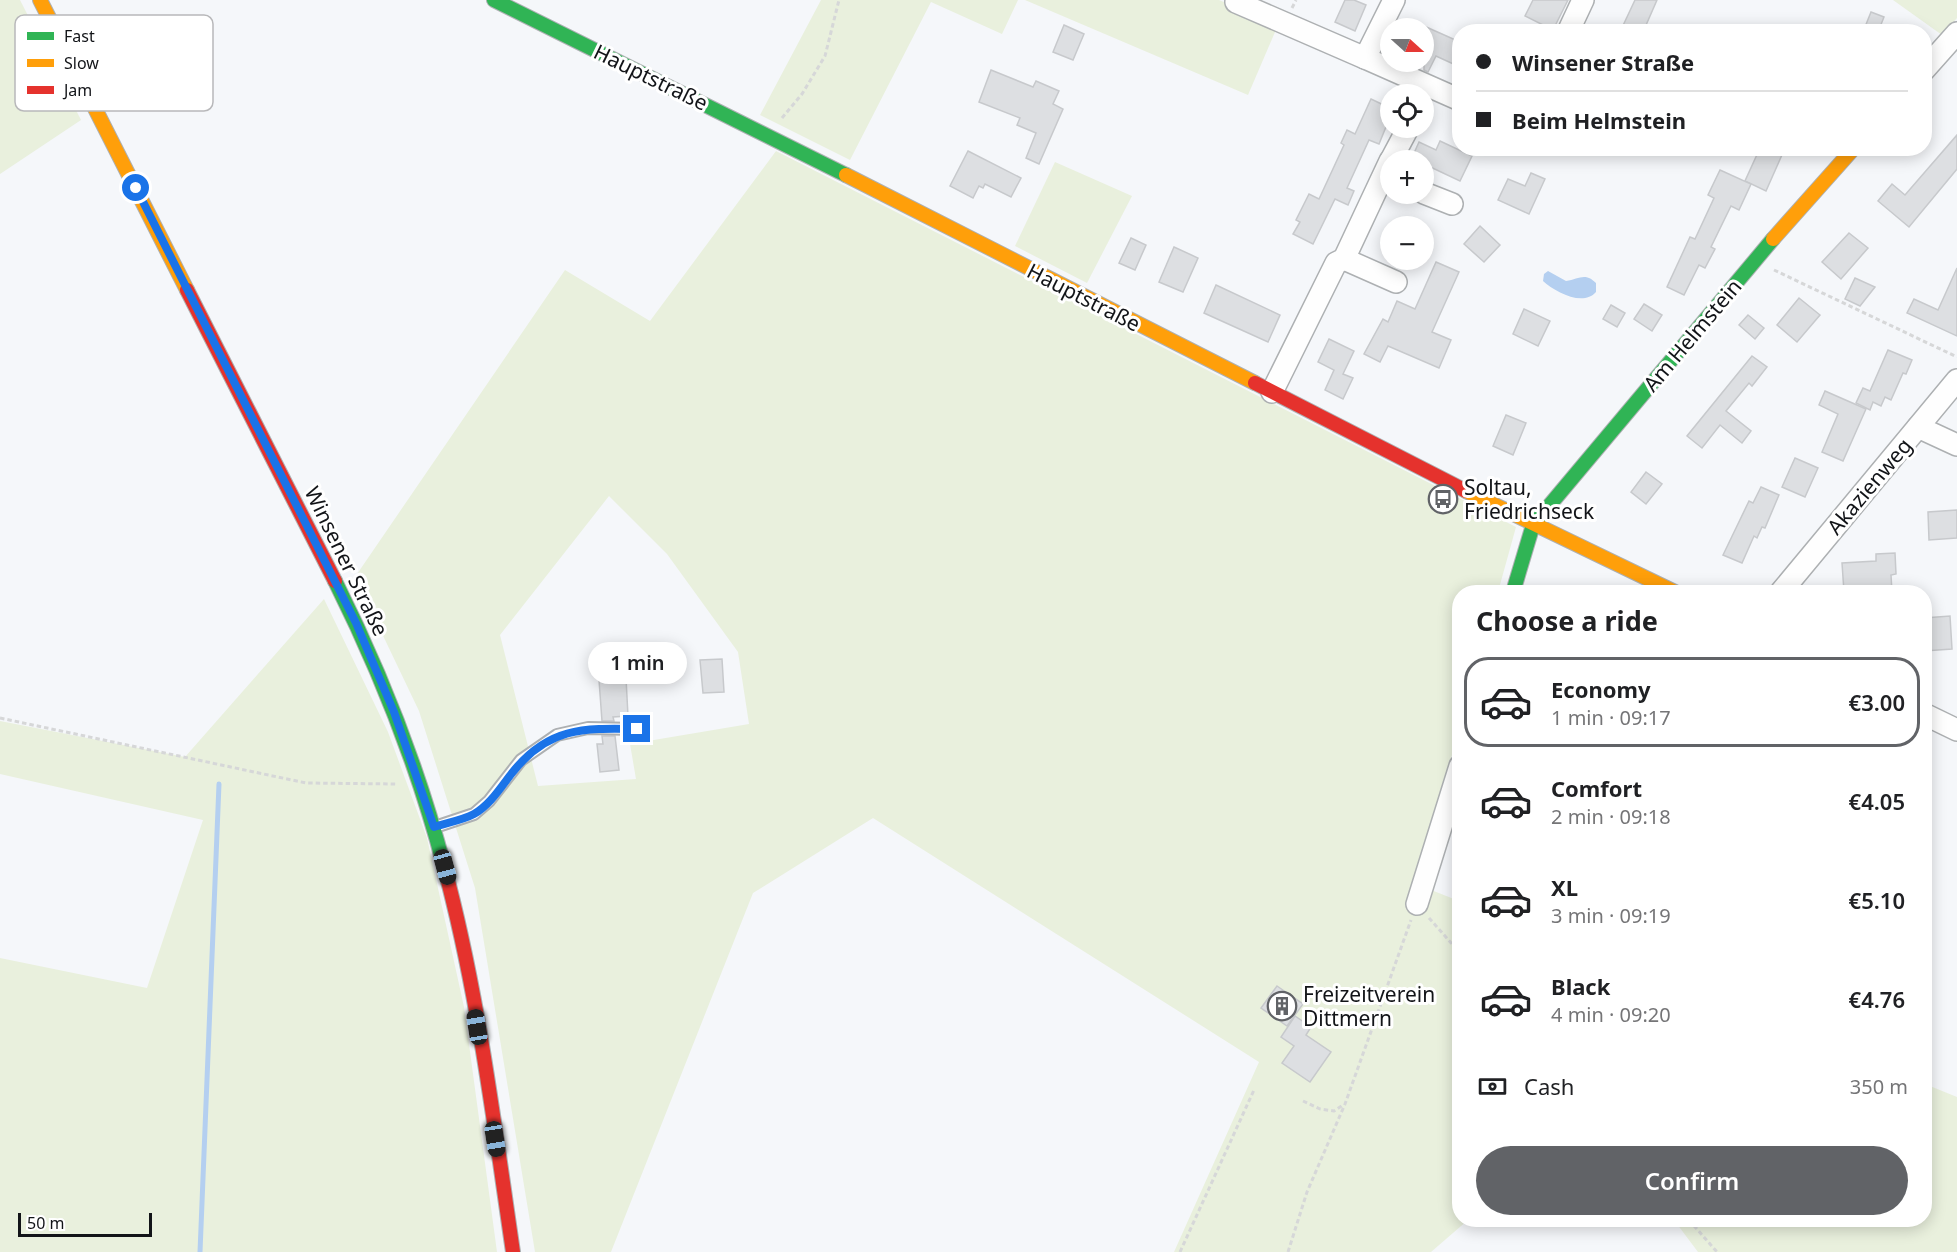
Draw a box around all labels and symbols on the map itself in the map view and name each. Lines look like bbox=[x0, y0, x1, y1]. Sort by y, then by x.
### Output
legend bbox=[15, 15, 213, 111]
north arrow bbox=[1380, 18, 1434, 72]
text: Fast bbox=[64, 25, 95, 47]
street label: Hauptstraße bbox=[589, 37, 713, 117]
text: Slow bbox=[64, 52, 99, 74]
text: Jam bbox=[62, 79, 92, 101]
route start bbox=[122, 174, 149, 201]
street label: Hauptstraße bbox=[1023, 256, 1145, 338]
street label: Am Helmstein bbox=[1637, 273, 1747, 397]
street label: Akazienweg bbox=[1820, 432, 1918, 540]
place label: Soltau, Friedrichseck bbox=[1464, 473, 1595, 525]
street label: Winsener Straße bbox=[299, 482, 395, 640]
bus stop icon: Soltau, Friedrichseck bbox=[1427, 483, 1459, 515]
callout: 1 min bbox=[588, 642, 686, 684]
route end bbox=[623, 715, 650, 742]
car bbox=[432, 847, 458, 887]
place label: Freizeitverein Dittmern bbox=[1303, 980, 1435, 1032]
building icon: Freizeitverein Dittmern bbox=[1266, 990, 1298, 1022]
car bbox=[465, 1008, 489, 1046]
car bbox=[483, 1120, 507, 1158]
scale bar bbox=[18, 1210, 152, 1238]

